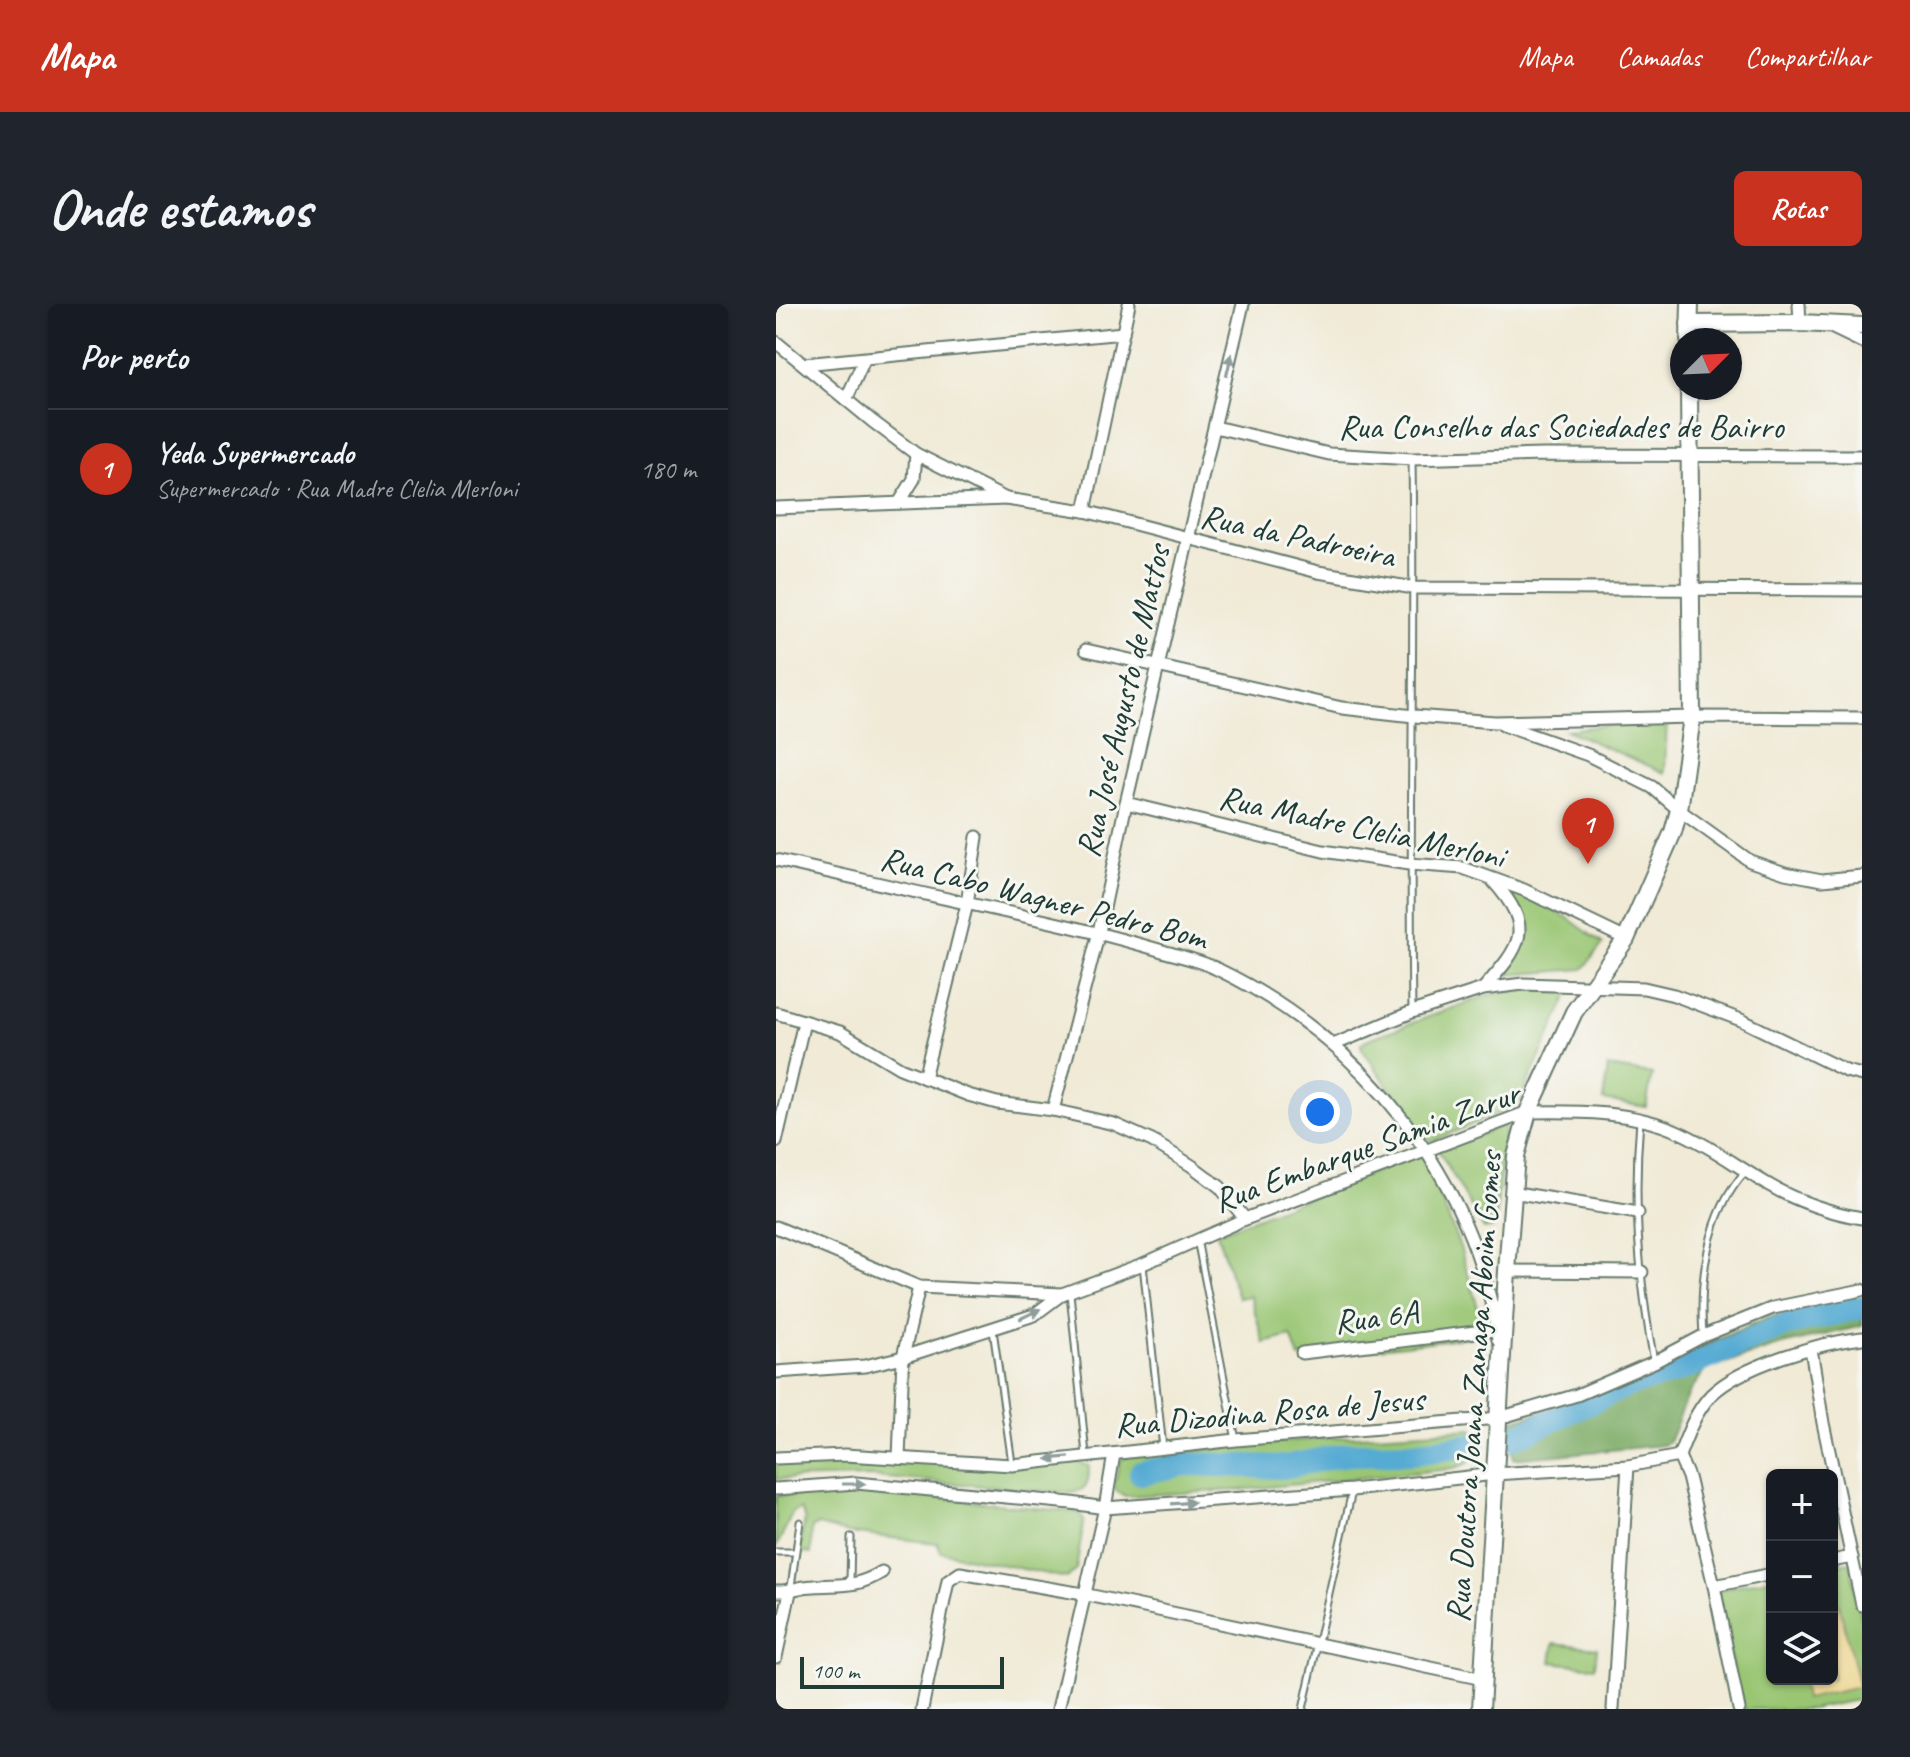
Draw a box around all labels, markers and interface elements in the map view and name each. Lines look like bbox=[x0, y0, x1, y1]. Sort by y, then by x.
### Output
text: Mapa bbox=[40, 33, 115, 80]
text: Mapa bbox=[1518, 39, 1573, 74]
text: Camadas bbox=[1617, 39, 1701, 74]
text: Compartilhar bbox=[1745, 39, 1870, 74]
button: Rotas bbox=[1734, 171, 1862, 246]
text: Onde estamos bbox=[48, 173, 311, 244]
north arrow bbox=[1670, 328, 1742, 400]
text: Por perto bbox=[80, 335, 188, 378]
one-way arrow bbox=[1223, 353, 1236, 378]
street label: Rua Conselho das Sociedades de Bairro bbox=[1338, 405, 1786, 448]
text: Yeda Supermercado bbox=[156, 434, 354, 472]
text: 1 bbox=[100, 453, 112, 486]
text: 180 m bbox=[640, 453, 696, 486]
text: Supermercado · Rua Madre Clelia Merloni bbox=[156, 472, 517, 505]
street label: Rua da Padroeira bbox=[1197, 494, 1401, 578]
street label: Rua José Augusto de Mattos bbox=[1066, 538, 1180, 861]
street label: Rua Madre Clelia Merloni bbox=[1215, 775, 1512, 878]
pin: 1 bbox=[1562, 798, 1614, 864]
street label: Rua Cabo Wagner Pedro Bom bbox=[876, 836, 1214, 960]
street label: Rua Embarque Samia Zarur bbox=[1207, 1070, 1528, 1222]
your location bbox=[1300, 1092, 1340, 1132]
street label: Rua Doutora Joana Zanaga Aboim Gomes bbox=[1436, 1147, 1512, 1624]
street label: Rua 6A bbox=[1332, 1290, 1422, 1343]
one-way arrow bbox=[1019, 1307, 1042, 1321]
street label: Rua Dizodina Rosa de Jesus bbox=[1113, 1376, 1429, 1446]
one-way arrow bbox=[1046, 1452, 1071, 1465]
map controls bbox=[1766, 1469, 1838, 1685]
button: + bbox=[1766, 1469, 1838, 1541]
one-way arrow bbox=[842, 1478, 867, 1490]
one-way arrow bbox=[1171, 1496, 1196, 1509]
button: − bbox=[1766, 1541, 1838, 1613]
button: layers bbox=[1766, 1613, 1838, 1685]
scale bar bbox=[800, 1653, 1004, 1689]
text: 100 m bbox=[812, 1657, 859, 1685]

